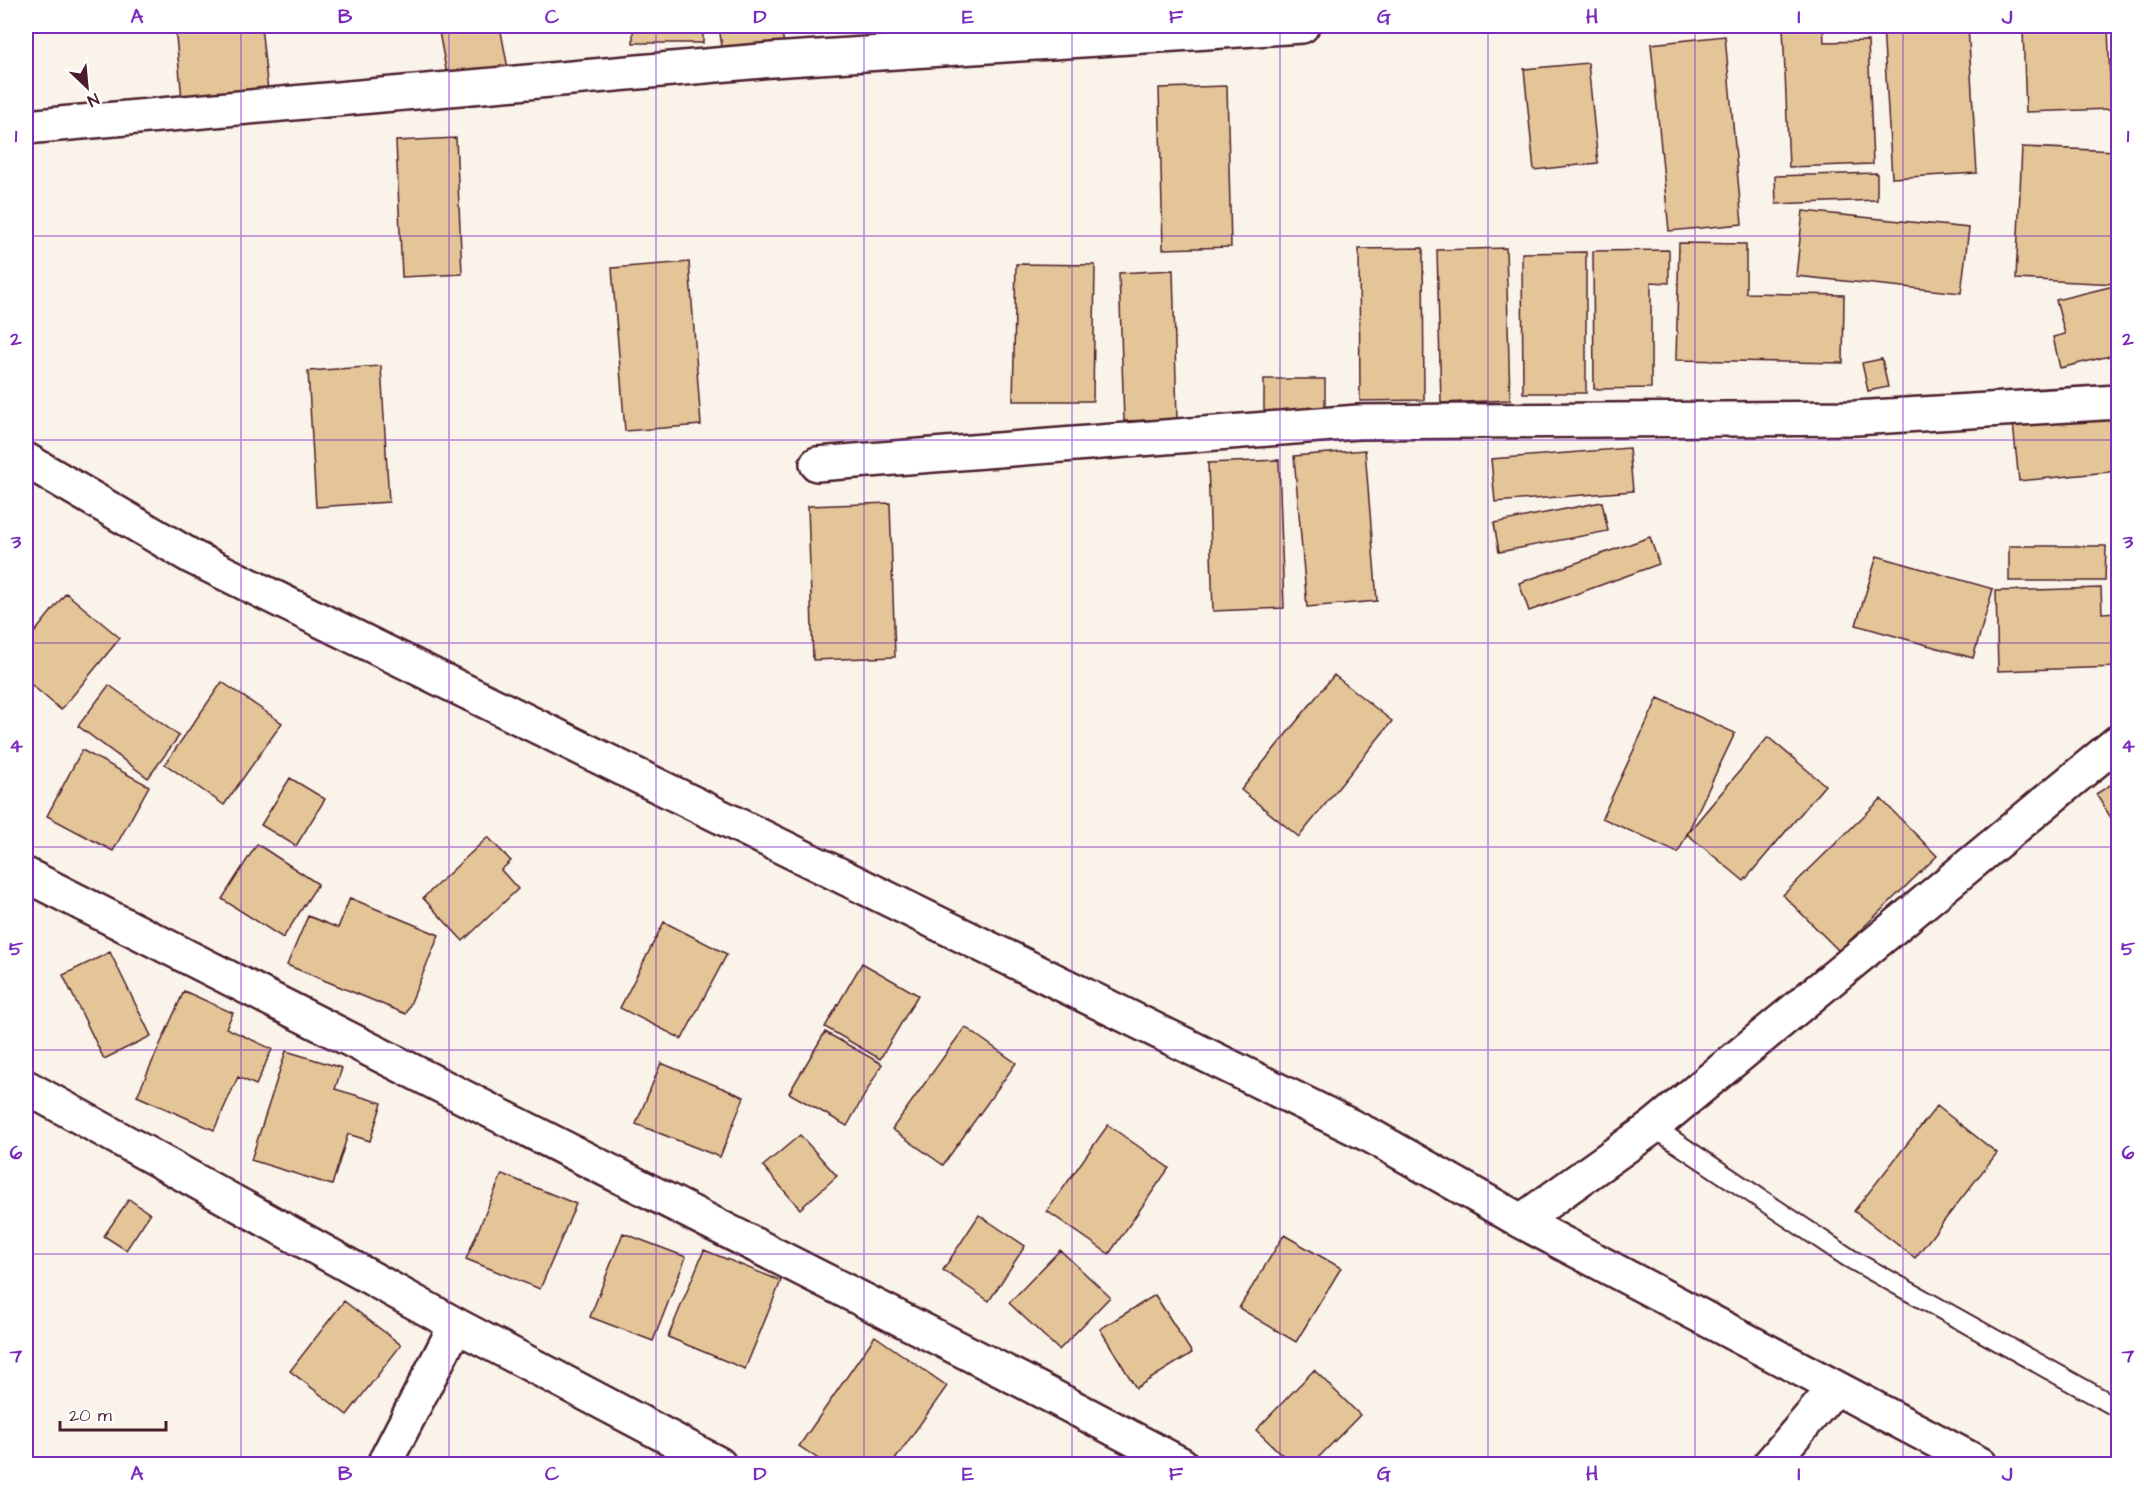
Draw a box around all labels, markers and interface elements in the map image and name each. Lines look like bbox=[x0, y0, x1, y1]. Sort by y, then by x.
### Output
text: A bbox=[131, 3, 144, 31]
text: B bbox=[338, 3, 353, 31]
text: C bbox=[545, 3, 560, 31]
text: D bbox=[754, 3, 767, 31]
text: E bbox=[962, 3, 974, 31]
text: F bbox=[1169, 3, 1184, 31]
text: G bbox=[1377, 3, 1391, 31]
text: H bbox=[1586, 3, 1598, 31]
text: I bbox=[1797, 3, 1801, 31]
text: J bbox=[2001, 3, 2013, 31]
north arrow bbox=[57, 57, 117, 117]
text: N bbox=[84, 87, 102, 112]
text: 1 bbox=[15, 122, 18, 150]
text: 1 bbox=[2127, 122, 2130, 150]
text: 2 bbox=[9, 325, 22, 353]
text: 2 bbox=[2121, 325, 2134, 353]
text: 3 bbox=[10, 528, 22, 556]
text: 3 bbox=[2122, 528, 2134, 556]
text: 4 bbox=[9, 732, 23, 760]
text: 4 bbox=[2121, 732, 2135, 760]
text: 5 bbox=[9, 935, 24, 963]
text: 5 bbox=[2121, 935, 2136, 963]
text: 6 bbox=[10, 1139, 23, 1167]
text: 6 bbox=[2122, 1139, 2135, 1167]
text: 7 bbox=[9, 1342, 23, 1370]
text: 7 bbox=[2121, 1342, 2135, 1370]
scale bar bbox=[60, 1394, 166, 1432]
text: 20 m bbox=[69, 1403, 112, 1428]
text: A bbox=[131, 1460, 144, 1488]
text: B bbox=[338, 1460, 353, 1488]
text: C bbox=[545, 1460, 560, 1488]
text: D bbox=[754, 1460, 767, 1488]
text: E bbox=[962, 1460, 974, 1488]
text: F bbox=[1169, 1460, 1184, 1488]
text: G bbox=[1377, 1460, 1391, 1488]
text: H bbox=[1586, 1460, 1598, 1488]
text: I bbox=[1797, 1460, 1801, 1488]
text: J bbox=[2001, 1460, 2013, 1488]

